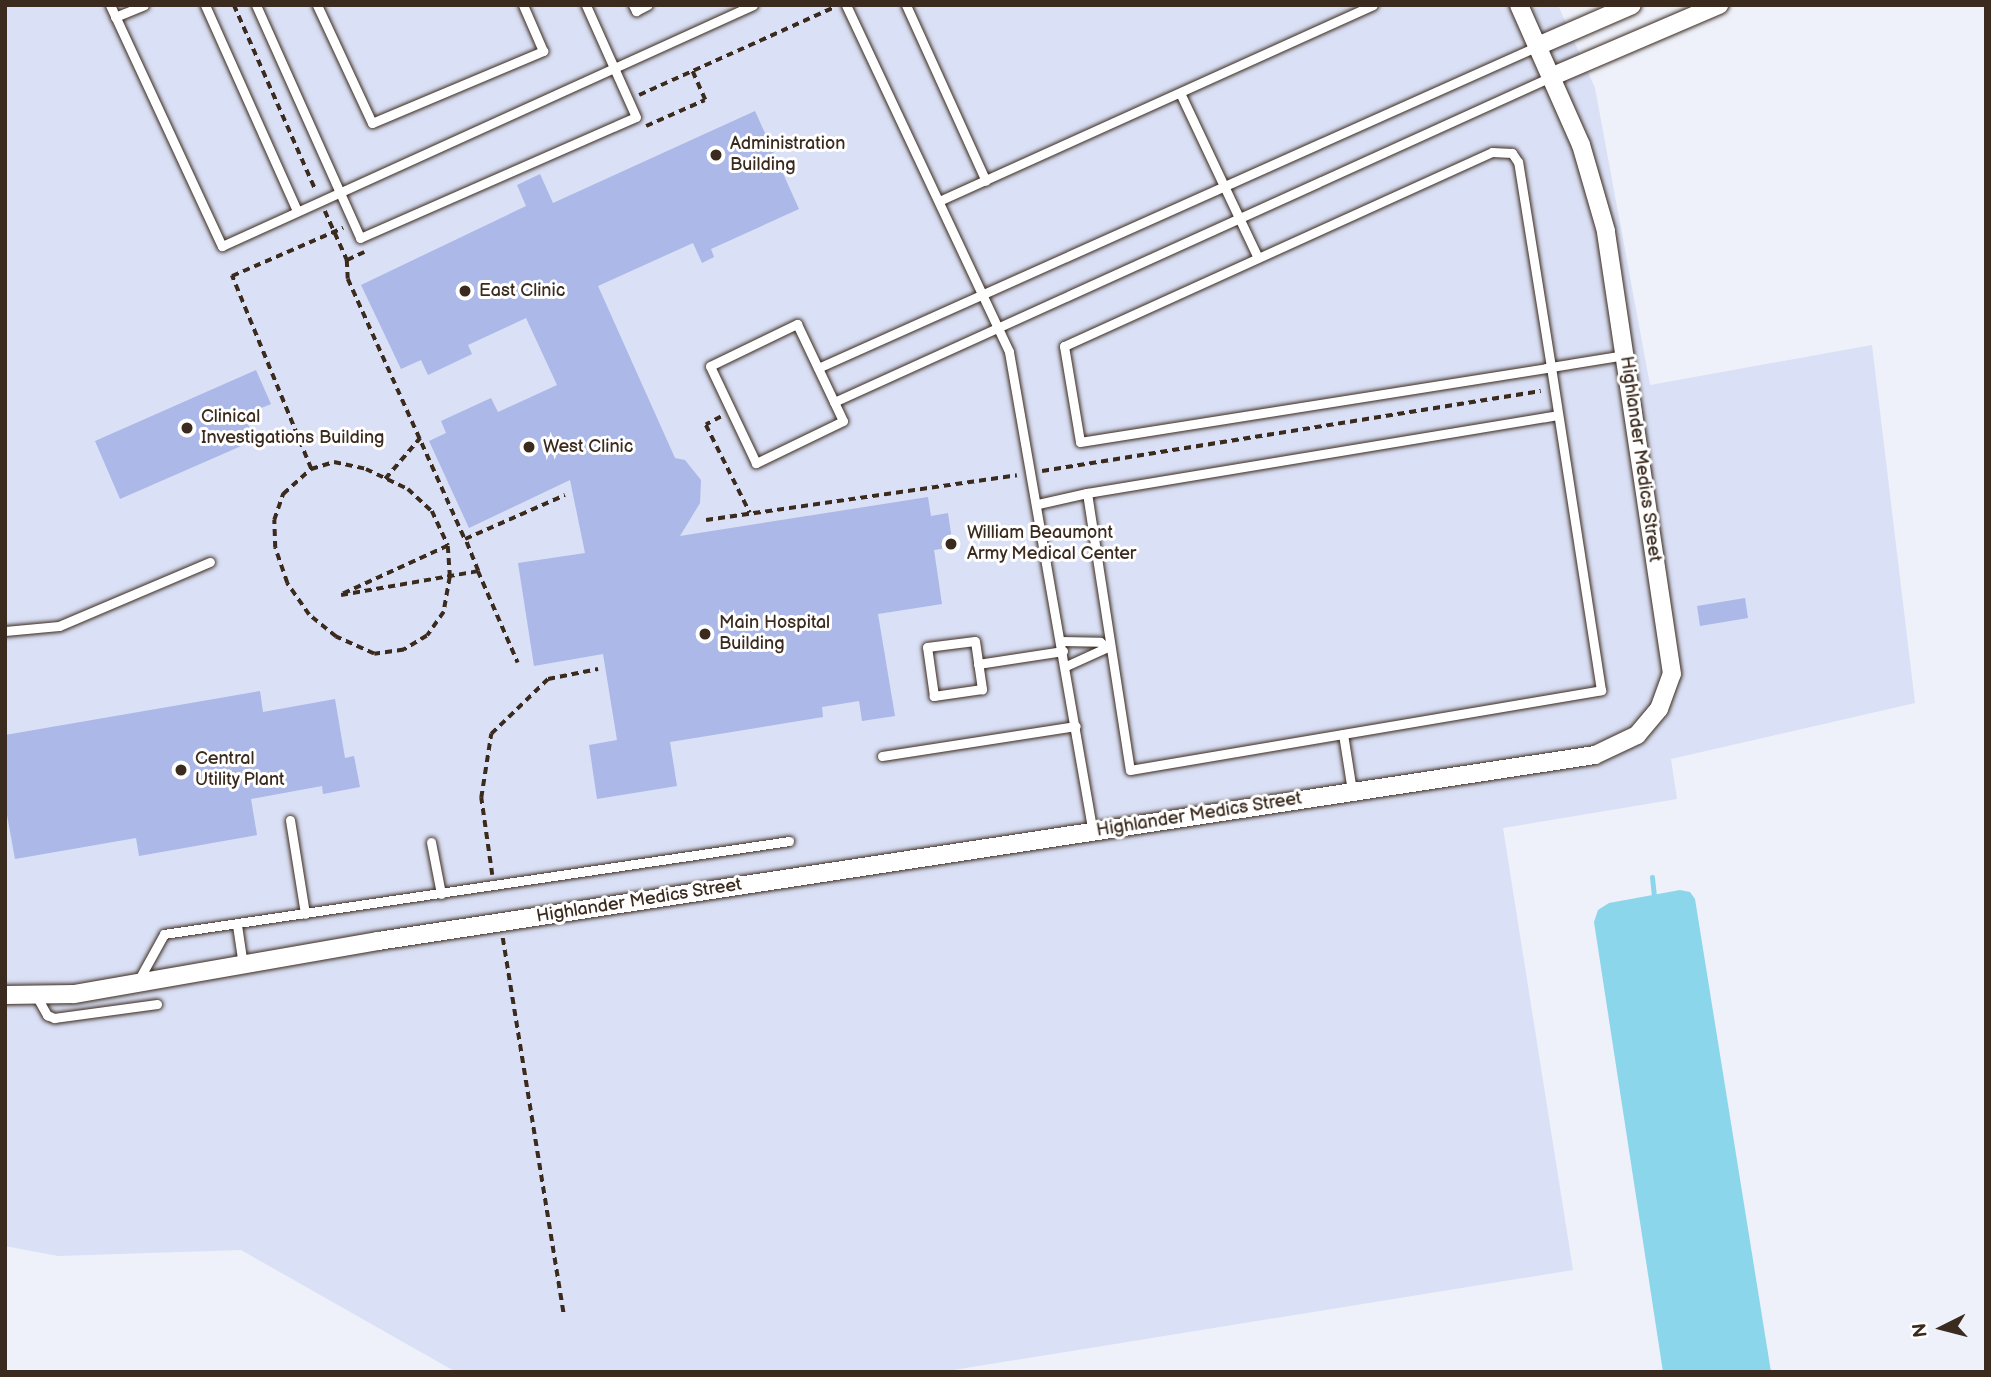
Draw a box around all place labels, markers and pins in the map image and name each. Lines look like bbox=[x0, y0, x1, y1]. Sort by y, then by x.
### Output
place label: Administration Building bbox=[730, 134, 845, 176]
marker: Administration Building bbox=[708, 147, 724, 163]
place label: East Clinic bbox=[479, 280, 565, 302]
marker: East Clinic bbox=[457, 283, 473, 299]
place label: Clinical Investigations Building bbox=[201, 407, 385, 450]
marker: Clinical Investigations Building bbox=[179, 420, 195, 436]
place label: West Clinic bbox=[543, 436, 633, 458]
marker: West Clinic bbox=[521, 439, 537, 455]
place label: William Beaumont Army Medical Center bbox=[967, 523, 1138, 566]
marker: William Beaumont Army Medical Center bbox=[941, 534, 961, 554]
place label: Main Hospital Building bbox=[719, 613, 830, 656]
marker: Main Hospital Building bbox=[697, 626, 713, 642]
place label: Central Utility Plant bbox=[195, 749, 286, 792]
marker: Central Utility Plant bbox=[173, 762, 189, 778]

